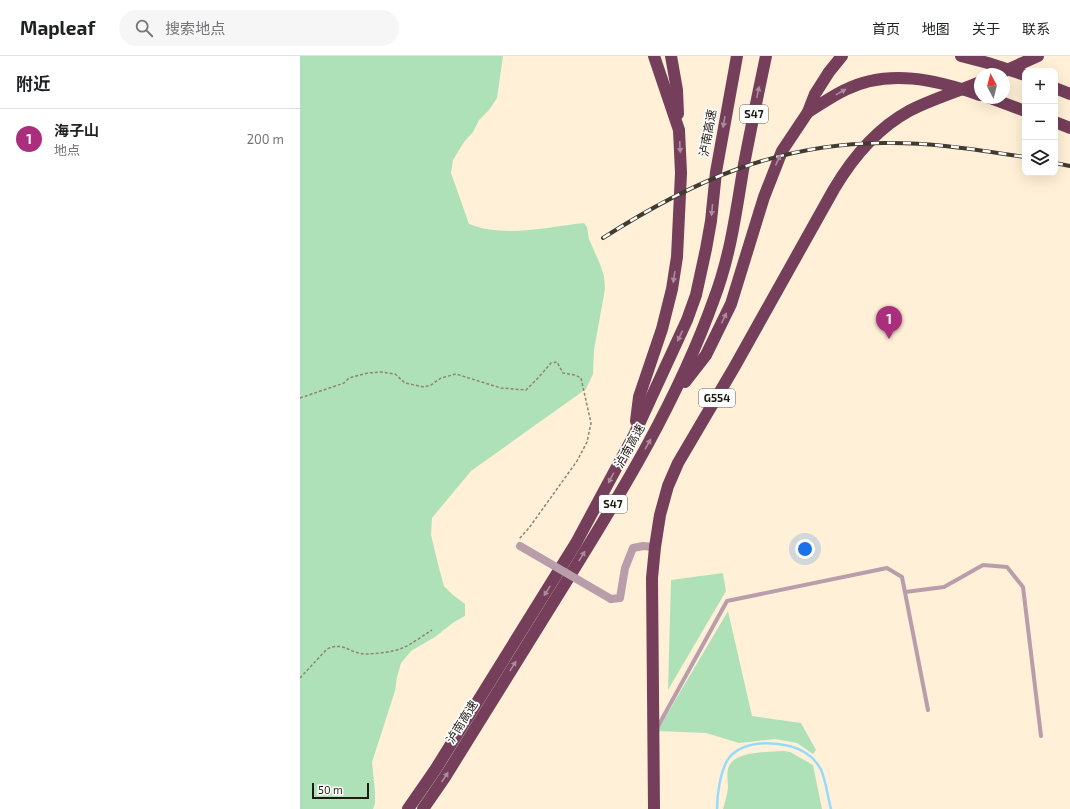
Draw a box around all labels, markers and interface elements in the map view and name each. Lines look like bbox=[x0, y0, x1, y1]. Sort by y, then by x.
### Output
search box bbox=[119, 10, 399, 46]
text: Mapleaf bbox=[20, 16, 95, 39]
icon: search bbox=[133, 17, 155, 39]
text: 搜索地点 bbox=[165, 19, 225, 37]
text: 首页 bbox=[872, 20, 900, 37]
text: 地图 bbox=[922, 20, 950, 37]
text: 关于 bbox=[972, 20, 1000, 37]
text: 联系 bbox=[1022, 20, 1050, 37]
north arrow bbox=[974, 68, 1010, 104]
map controls bbox=[1022, 68, 1058, 176]
button: + bbox=[1022, 68, 1058, 104]
text: 附近 bbox=[16, 73, 50, 93]
one-way arrow bbox=[756, 86, 762, 98]
one-way arrow bbox=[835, 88, 847, 95]
button: − bbox=[1022, 104, 1058, 140]
road number: S47 bbox=[740, 105, 768, 123]
street label: 泸南高速 bbox=[696, 108, 718, 158]
one-way arrow bbox=[721, 116, 727, 128]
text: 海子山 bbox=[54, 121, 99, 139]
text: 1 bbox=[26, 131, 32, 147]
text: 200 m bbox=[247, 131, 284, 147]
button: layers bbox=[1022, 140, 1058, 176]
one-way arrow bbox=[676, 141, 683, 153]
text: 地点 bbox=[54, 142, 80, 158]
one-way arrow bbox=[775, 155, 781, 166]
one-way arrow bbox=[709, 204, 716, 216]
one-way arrow bbox=[671, 270, 677, 283]
pin: 1 bbox=[876, 306, 902, 339]
one-way arrow bbox=[721, 312, 727, 324]
one-way arrow bbox=[677, 330, 683, 341]
road number: G554 bbox=[699, 389, 735, 407]
street label: 泸南高速 bbox=[611, 421, 647, 470]
one-way arrow bbox=[644, 438, 651, 450]
one-way arrow bbox=[608, 472, 614, 484]
road number: S47 bbox=[599, 495, 627, 513]
your location bbox=[795, 539, 815, 559]
one-way arrow bbox=[578, 551, 586, 561]
one-way arrow bbox=[543, 585, 550, 597]
one-way arrow bbox=[510, 660, 517, 672]
street label: 泸南高速 bbox=[442, 697, 480, 746]
one-way arrow bbox=[441, 772, 449, 782]
scale bar bbox=[312, 781, 369, 800]
text: 50 m bbox=[318, 783, 343, 796]

